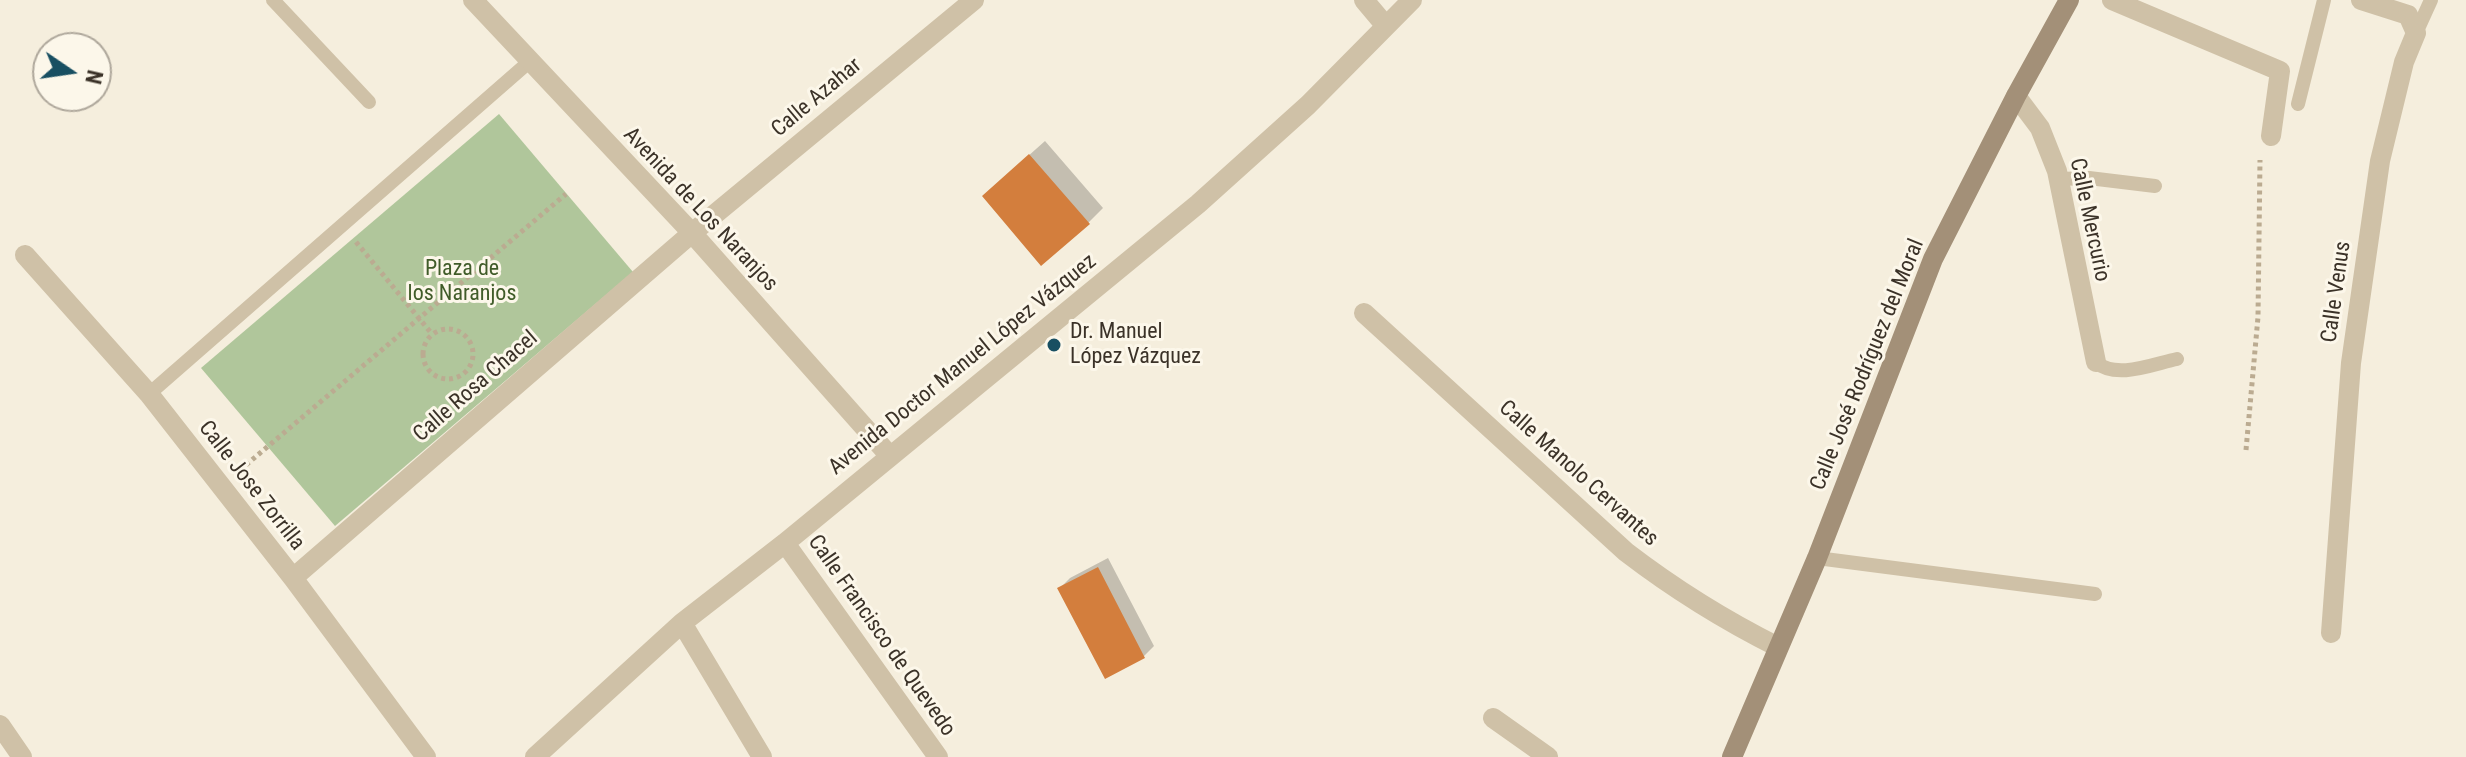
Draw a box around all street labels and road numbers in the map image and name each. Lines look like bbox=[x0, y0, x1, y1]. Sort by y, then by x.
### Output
street label: Calle Azahar bbox=[767, 53, 867, 143]
street label: Avenida de Los Naranjos bbox=[617, 123, 783, 297]
street label: Calle Mercurio bbox=[2063, 156, 2115, 284]
street label: Calle José Rodríguez del Moral bbox=[1805, 236, 1931, 494]
street label: Calle Venus bbox=[2317, 240, 2357, 344]
street label: Avenida Doctor Manuel López Vázquez bbox=[824, 249, 1102, 481]
street label: Calle Rosa Chacel bbox=[408, 326, 544, 448]
street label: Calle Manolo Cervantes bbox=[1493, 395, 1663, 553]
street label: Calle Jose Zorrilla bbox=[192, 416, 310, 556]
street label: Calle Francisco de Quevedo bbox=[801, 530, 961, 742]

